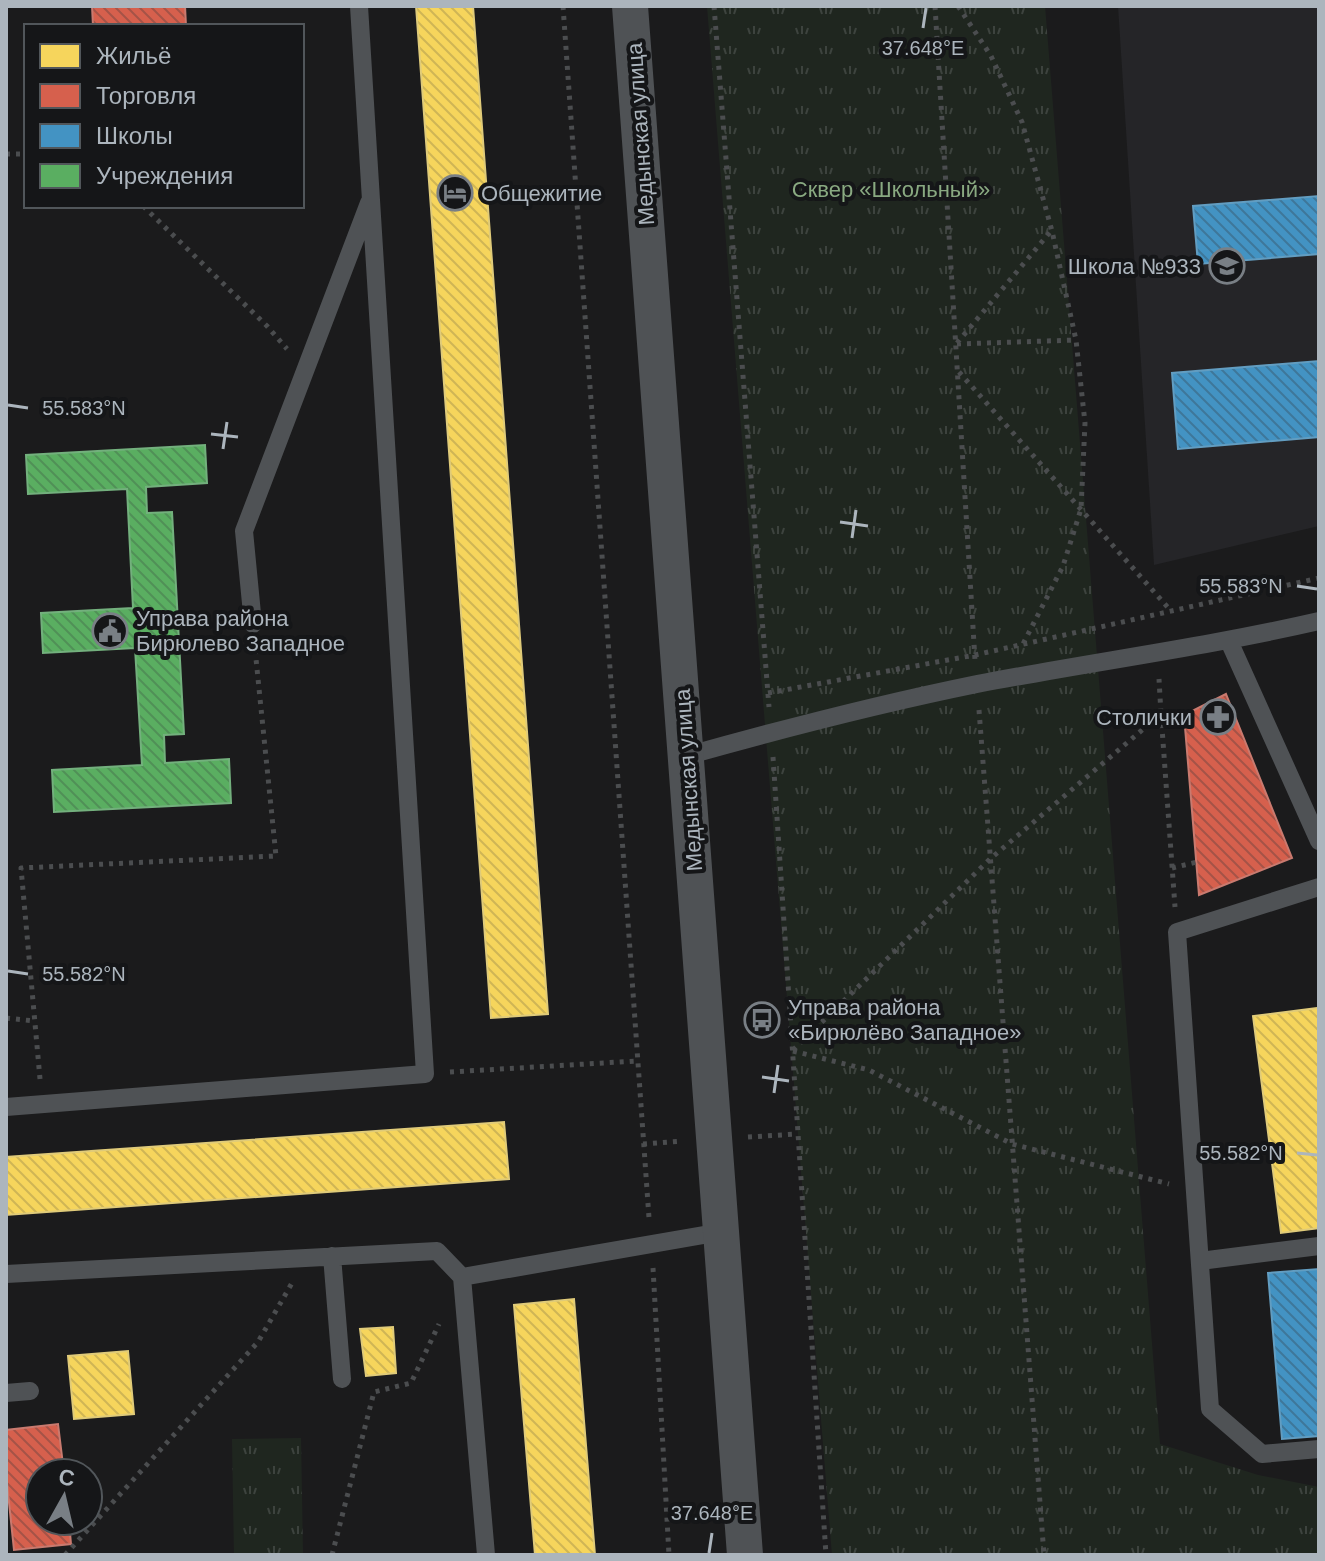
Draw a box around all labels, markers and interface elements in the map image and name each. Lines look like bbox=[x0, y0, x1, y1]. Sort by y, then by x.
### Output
legend bbox=[24, 24, 304, 208]
text: 37.648°E bbox=[882, 37, 964, 59]
street label: Медынская улица bbox=[622, 41, 659, 226]
text: Жильё bbox=[96, 42, 171, 69]
text: Торговля bbox=[96, 82, 196, 109]
text: Школы bbox=[96, 122, 173, 149]
text: Учреждения bbox=[96, 162, 233, 189]
hotel icon: Общежитие bbox=[436, 174, 474, 212]
park label: Сквер «Школьный» bbox=[792, 177, 990, 202]
place label: Общежитие bbox=[481, 181, 602, 206]
school or university icon: Школа №933 bbox=[1208, 247, 1246, 285]
place label: Школа №933 bbox=[1068, 254, 1201, 279]
text: 55.583°N bbox=[42, 397, 126, 419]
text: 55.583°N bbox=[1199, 575, 1283, 597]
place label: Управа района Бирюлево Западное bbox=[136, 606, 345, 656]
public building icon: Управа района Бирюлево Западное bbox=[91, 612, 129, 650]
street label: Медынская улица bbox=[670, 687, 707, 872]
pharmacy icon: Столички bbox=[1199, 698, 1237, 736]
place label: Столички bbox=[1096, 705, 1192, 730]
text: 55.582°N bbox=[42, 963, 126, 985]
place label: Управа района «Бирюлёво Западное» bbox=[788, 995, 1021, 1045]
bus stop icon: Управа района «Бирюлёво Западное» bbox=[743, 1001, 781, 1039]
text: 55.582°N bbox=[1199, 1142, 1283, 1164]
north arrow bbox=[24, 1457, 104, 1537]
text: С bbox=[57, 1464, 76, 1491]
text: 37.648°E bbox=[671, 1502, 753, 1524]

